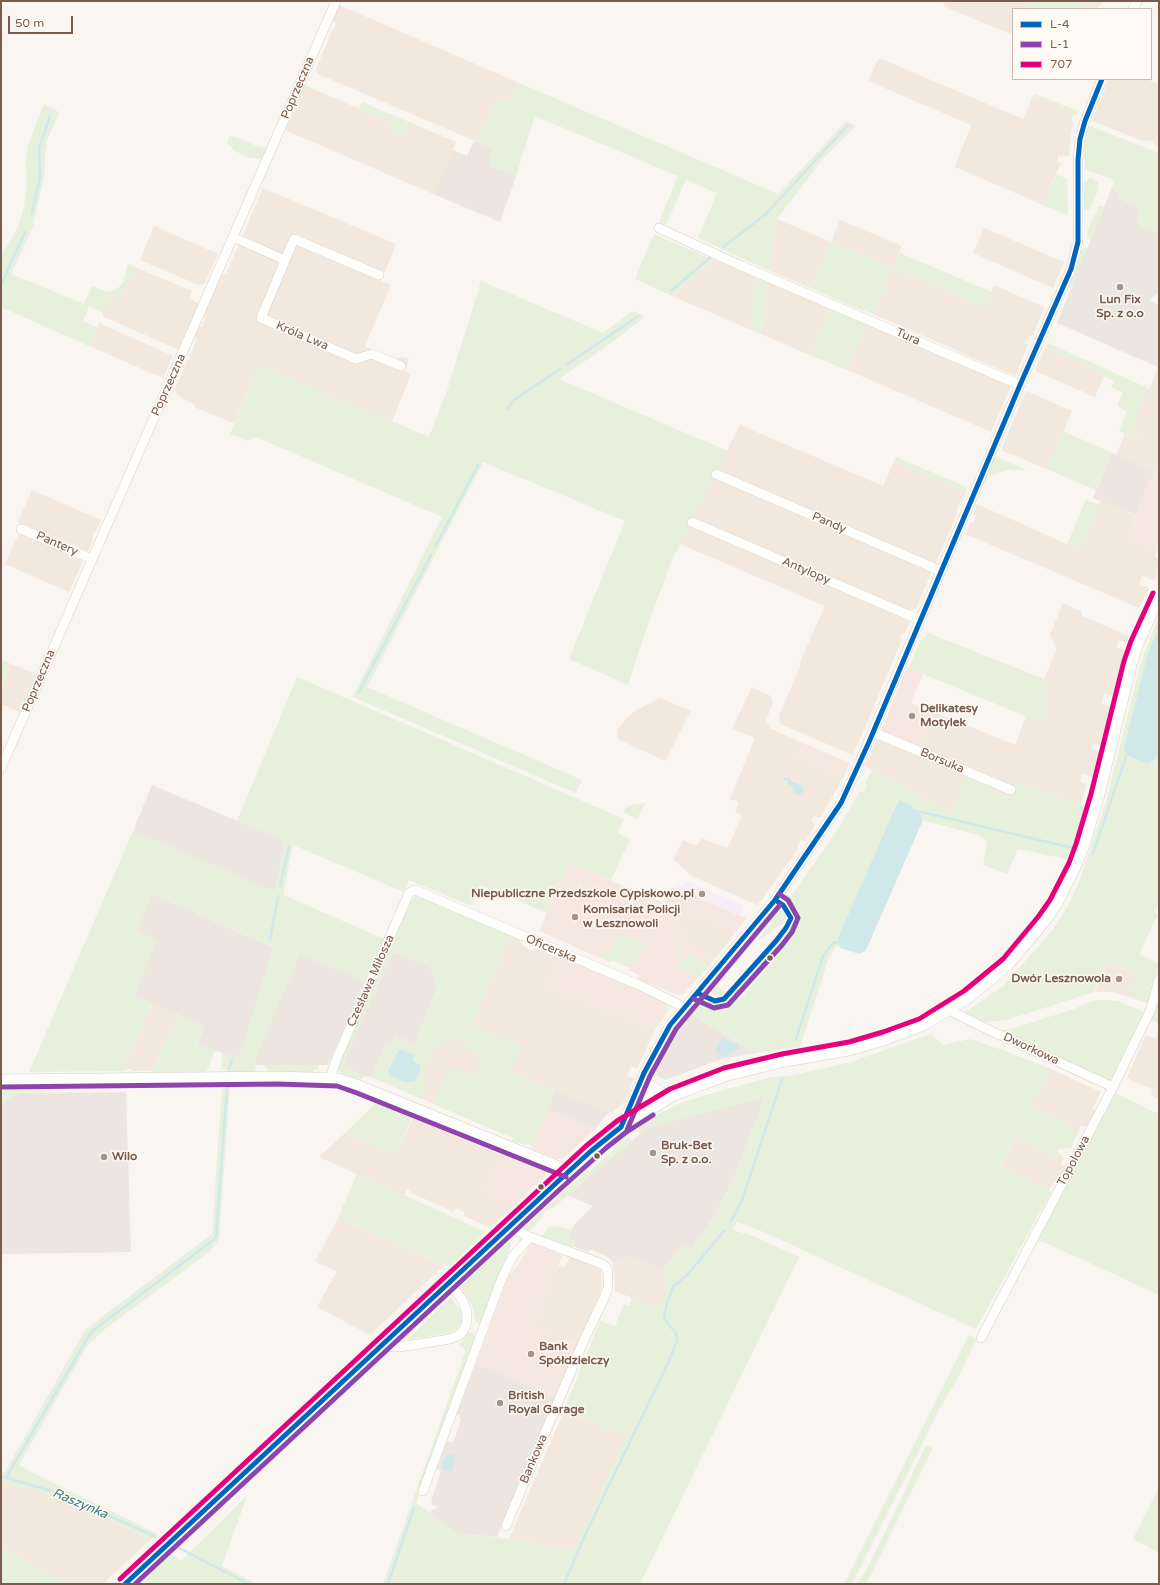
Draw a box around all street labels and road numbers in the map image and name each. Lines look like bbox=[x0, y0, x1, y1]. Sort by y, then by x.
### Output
street label: Poprzeczna bbox=[278, 55, 318, 121]
street label: Króla Lwa bbox=[274, 318, 330, 354]
street label: Tura bbox=[894, 325, 922, 349]
street label: Poprzeczna bbox=[149, 352, 189, 418]
street label: Pandy bbox=[810, 509, 848, 537]
street label: Pantery bbox=[34, 529, 80, 559]
street label: Antylopy bbox=[780, 554, 832, 588]
street label: Poprzeczna bbox=[19, 648, 59, 714]
street label: Borsuka bbox=[918, 745, 966, 777]
street label: Oficerska bbox=[523, 932, 579, 966]
street label: Czesława Miłosza bbox=[344, 933, 398, 1029]
street label: Dworkowa bbox=[1001, 1030, 1061, 1068]
street label: Topolowa bbox=[1055, 1133, 1093, 1189]
street label: Bankowa bbox=[517, 1432, 551, 1486]

